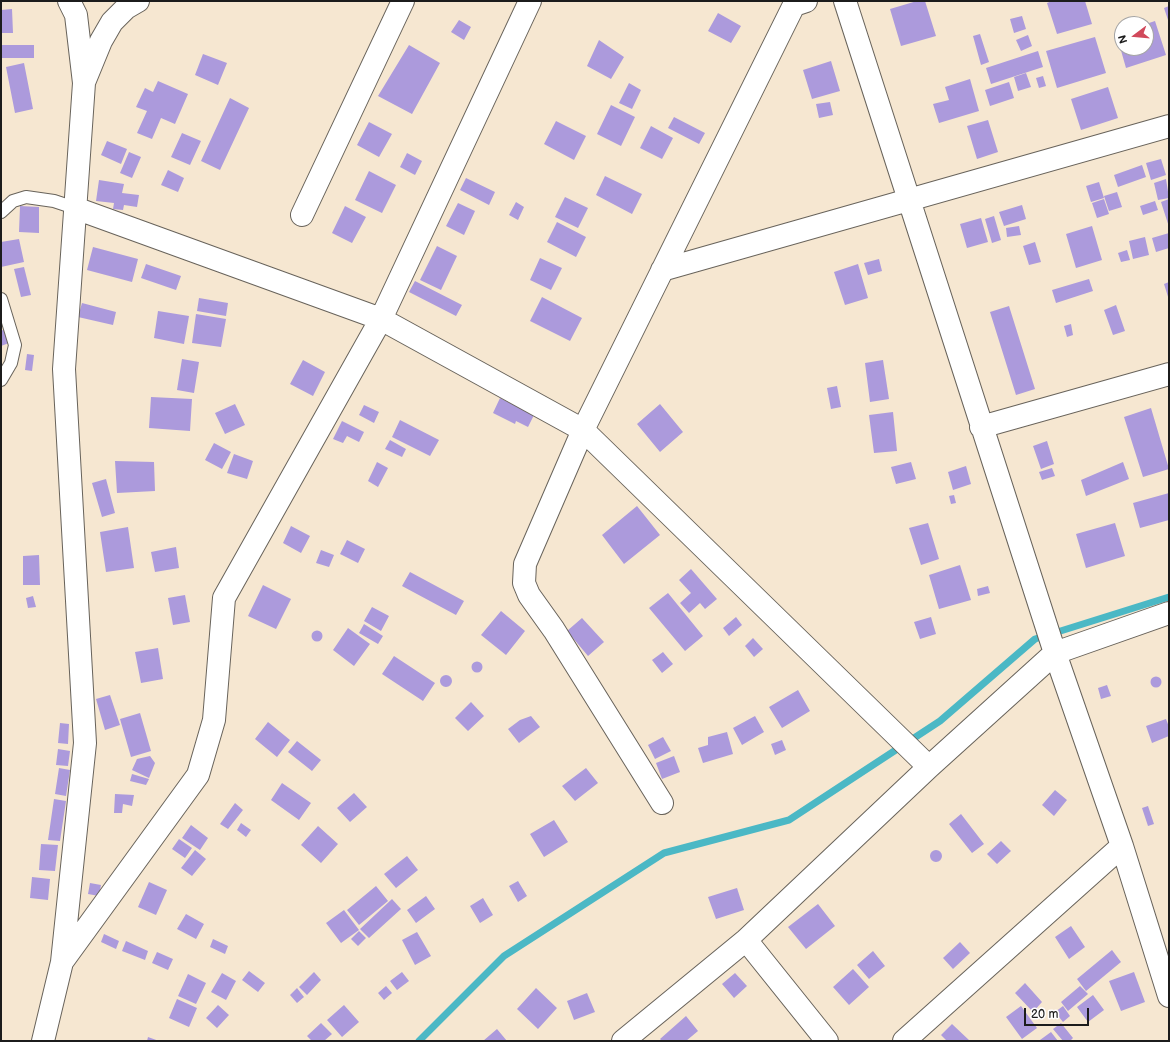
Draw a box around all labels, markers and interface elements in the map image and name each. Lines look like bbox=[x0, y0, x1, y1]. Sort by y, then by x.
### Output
north arrow bbox=[1114, 16, 1154, 56]
text: N bbox=[1116, 33, 1130, 45]
scale bar bbox=[1026, 1000, 1091, 1026]
text: 20 m bbox=[1031, 1007, 1058, 1022]

